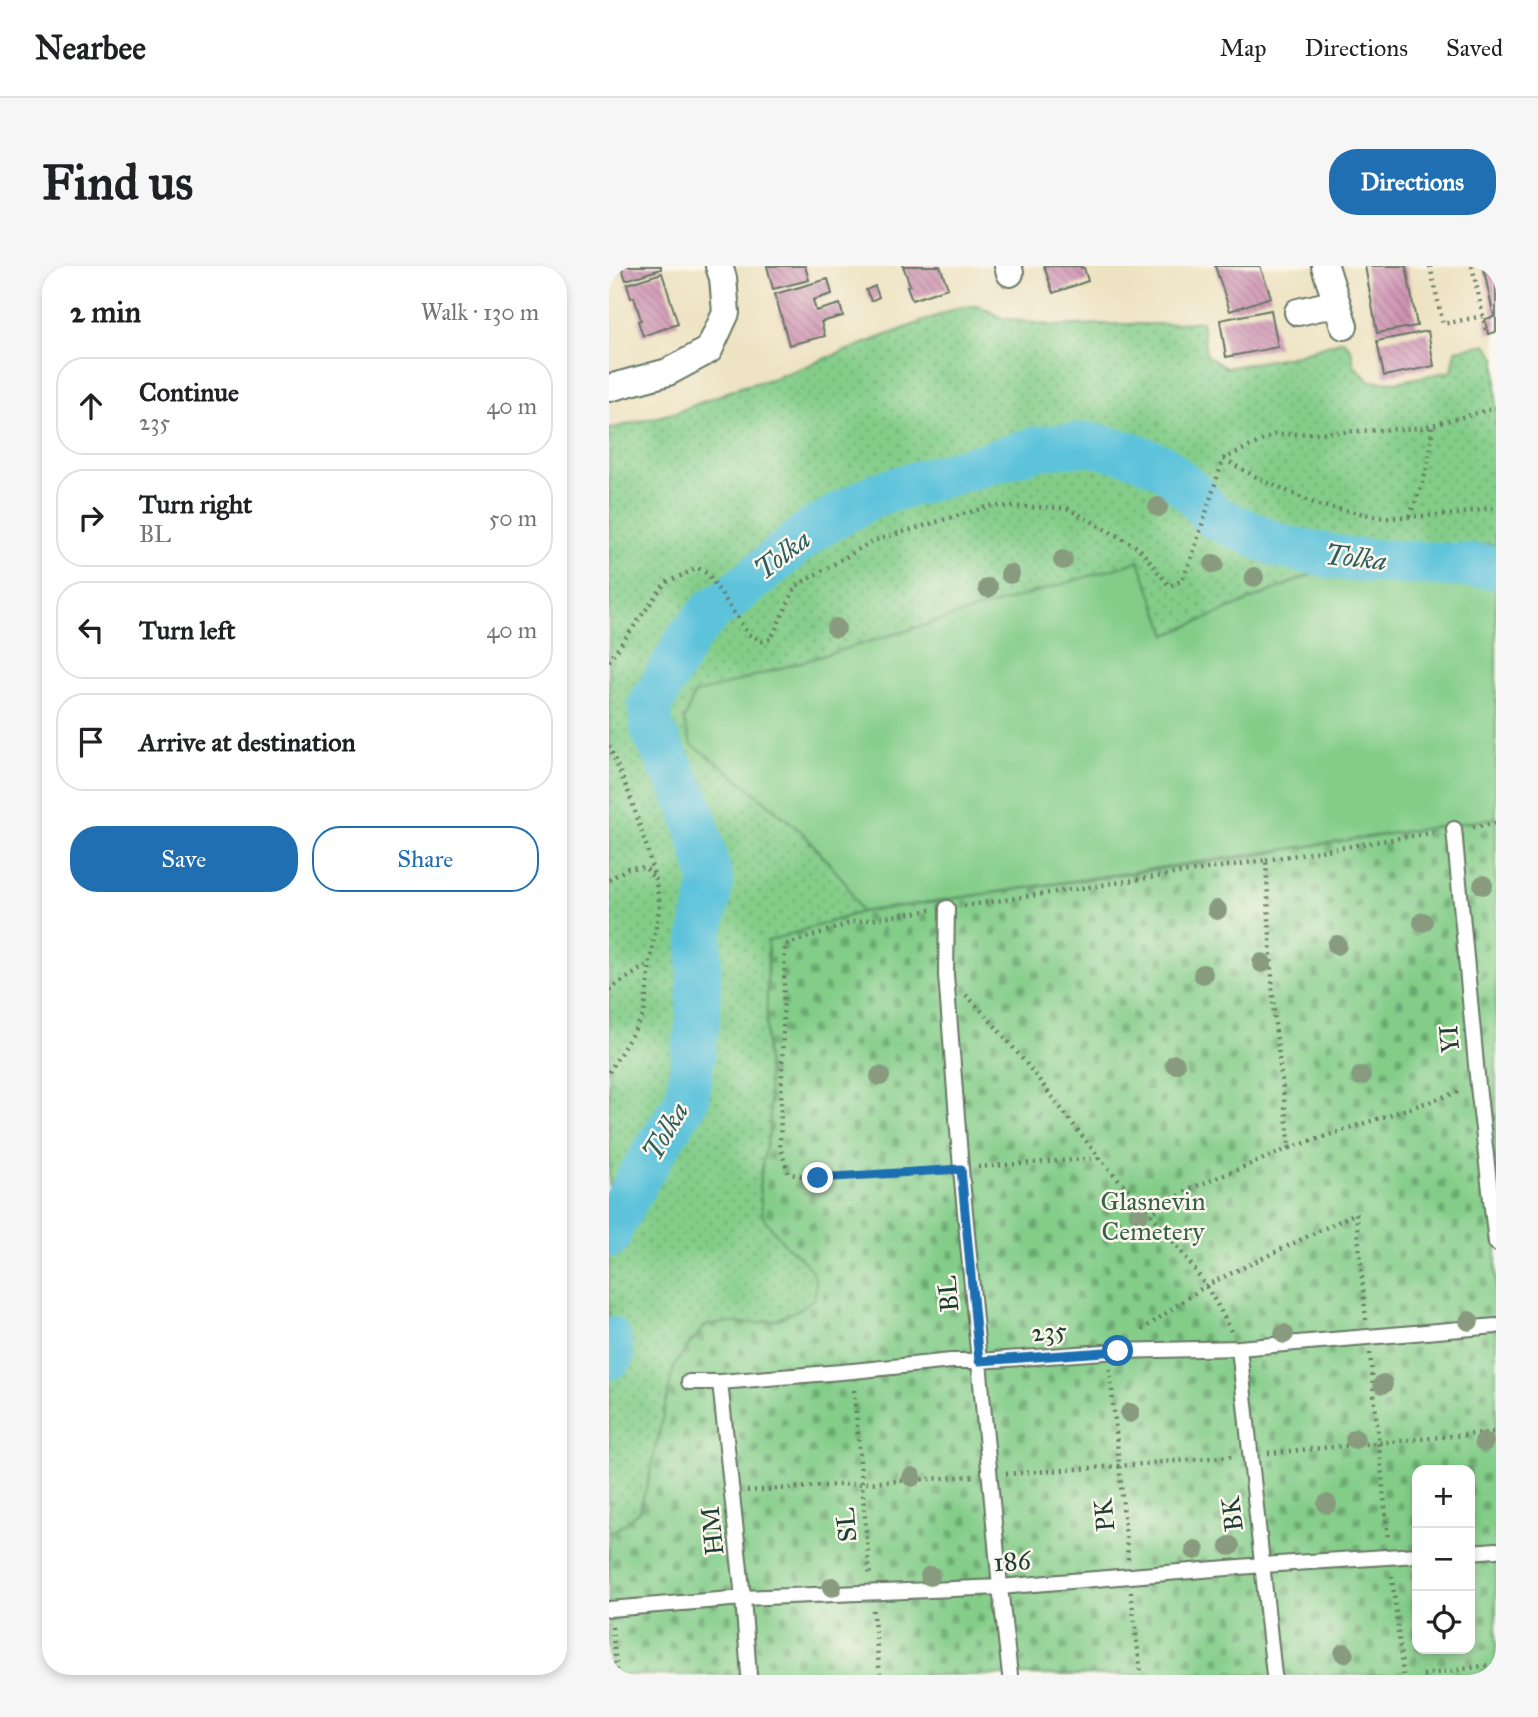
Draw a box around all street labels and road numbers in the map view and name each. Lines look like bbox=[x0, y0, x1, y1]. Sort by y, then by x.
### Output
street label: YI bbox=[1432, 1024, 1466, 1054]
street label: BL bbox=[930, 1275, 966, 1313]
street label: 235 bbox=[1030, 1314, 1068, 1348]
street label: BK bbox=[1214, 1494, 1250, 1534]
street label: PK bbox=[1087, 1496, 1121, 1533]
street label: HM bbox=[694, 1505, 730, 1557]
street label: SL bbox=[829, 1507, 863, 1543]
street label: 186 bbox=[992, 1544, 1032, 1578]

